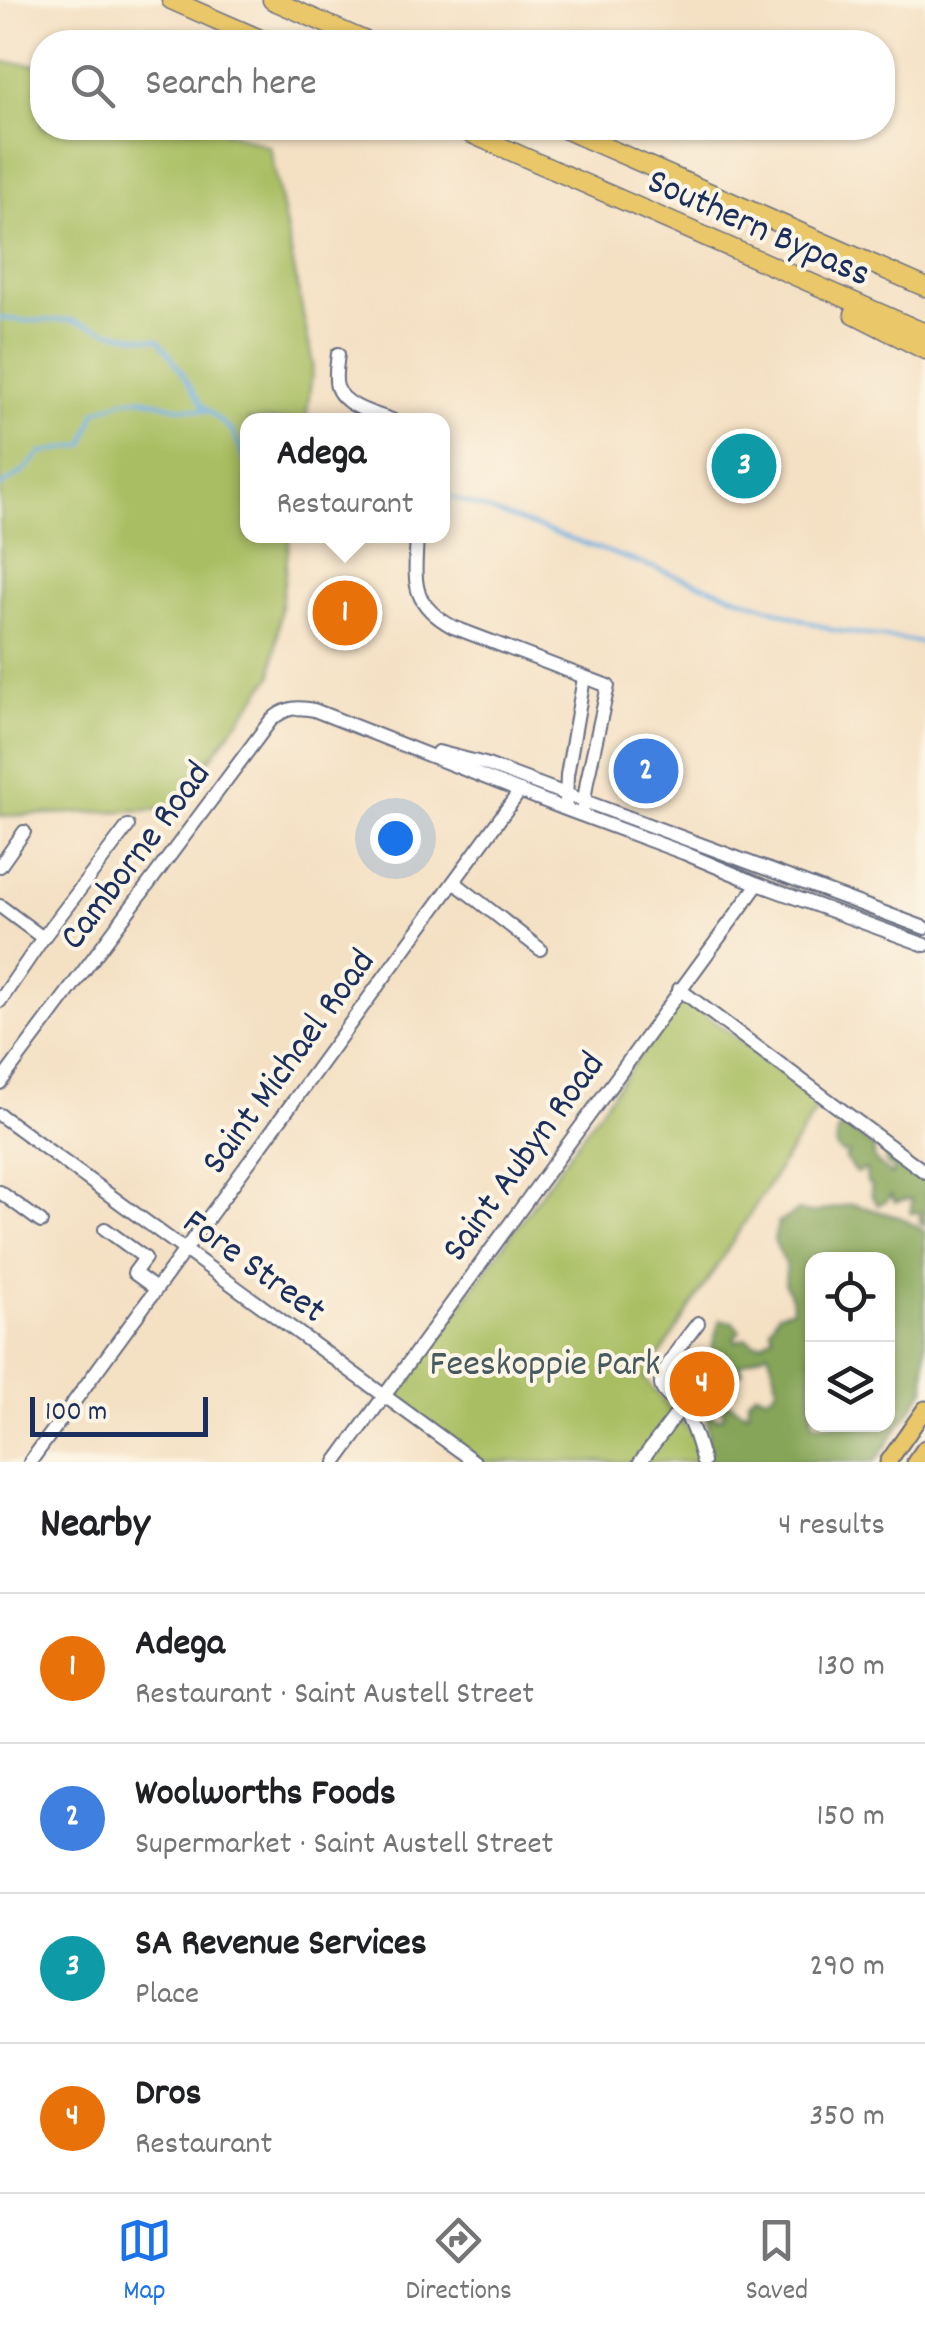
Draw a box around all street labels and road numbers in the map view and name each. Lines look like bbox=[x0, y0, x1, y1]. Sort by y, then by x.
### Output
street label: Southern Bypass bbox=[637, 156, 878, 304]
street label: Camborne Road bbox=[48, 751, 227, 963]
street label: Saint Michael Road bbox=[190, 939, 391, 1187]
street label: Saint Aubyn Road bbox=[430, 1042, 621, 1275]
street label: Fore Street bbox=[170, 1197, 336, 1339]

